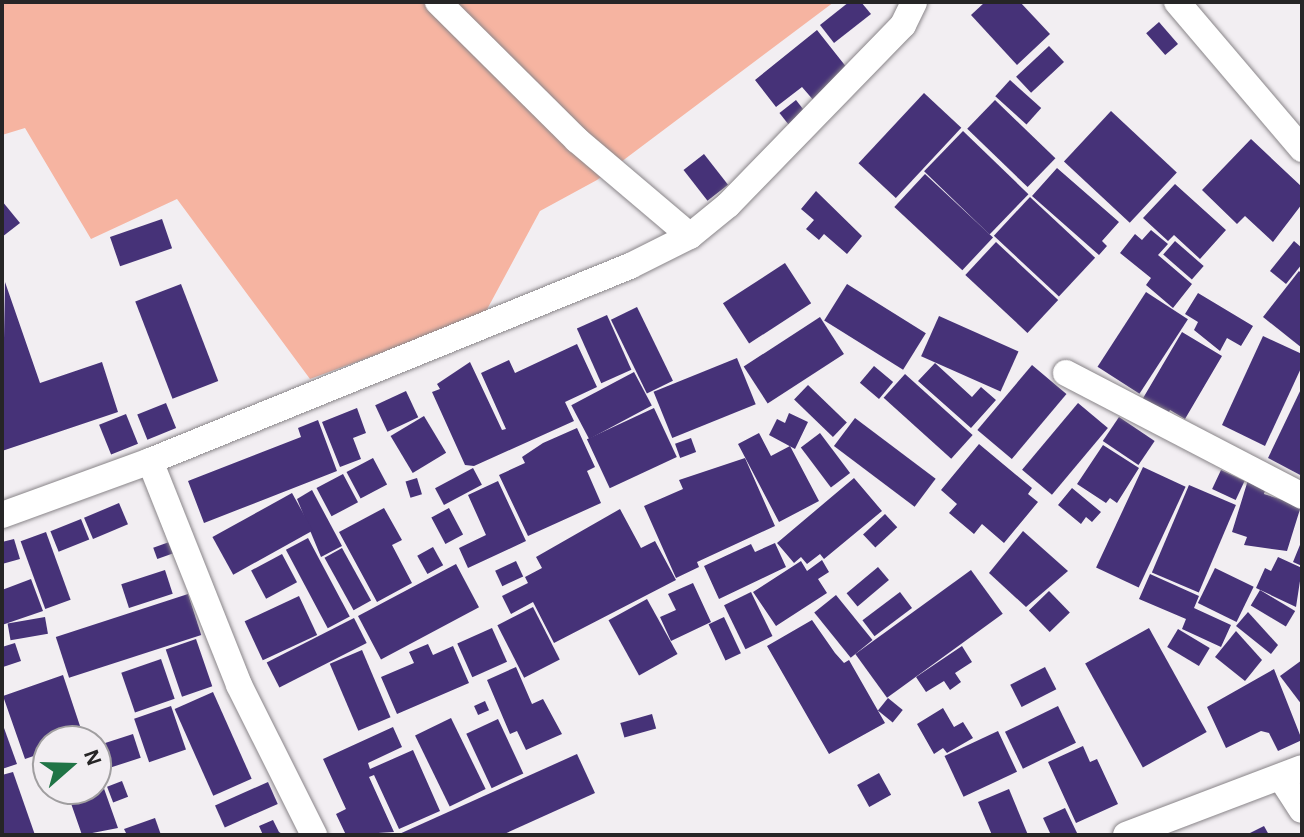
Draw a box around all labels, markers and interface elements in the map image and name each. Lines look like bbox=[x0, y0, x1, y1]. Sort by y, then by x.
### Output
north arrow bbox=[32, 725, 112, 805]
text: N bbox=[80, 747, 106, 768]

